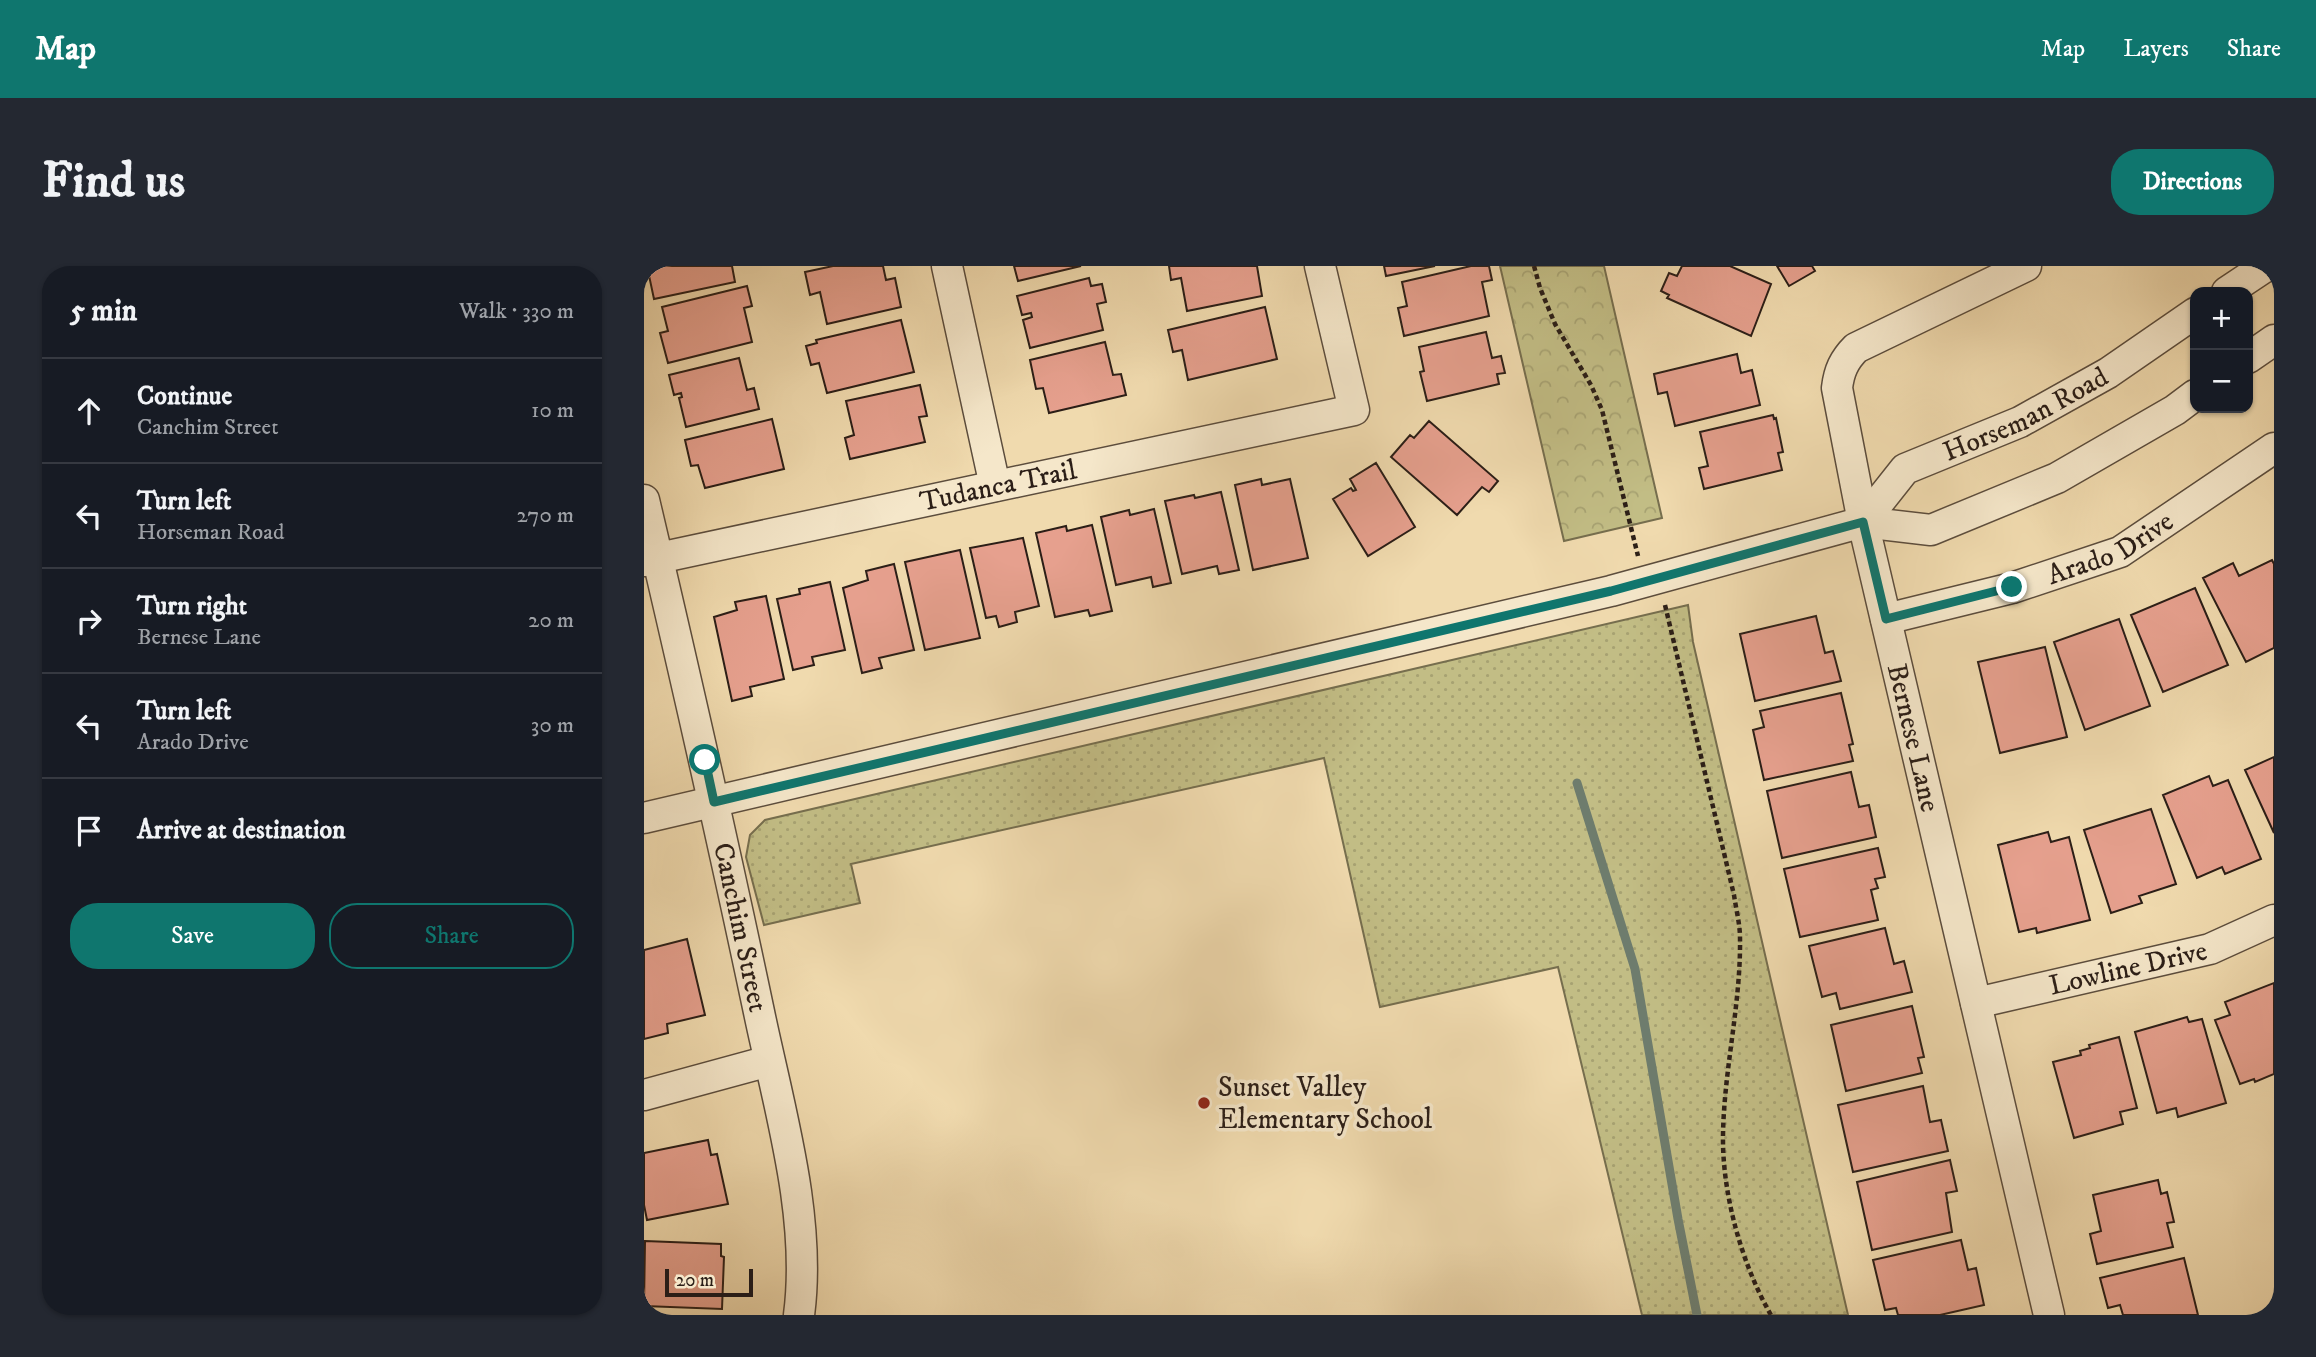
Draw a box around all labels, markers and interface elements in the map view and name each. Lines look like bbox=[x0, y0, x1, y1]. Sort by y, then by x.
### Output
text: Map bbox=[35, 29, 96, 70]
text: Map bbox=[2041, 34, 2085, 64]
text: Layers bbox=[2123, 34, 2189, 64]
text: Share bbox=[2227, 34, 2281, 64]
button: Directions bbox=[2111, 149, 2274, 215]
text: Find us bbox=[42, 151, 185, 213]
map controls bbox=[2190, 287, 2253, 413]
button: + bbox=[2190, 287, 2253, 350]
text: 5 min bbox=[70, 293, 137, 330]
text: Walk · 330 m bbox=[459, 297, 574, 326]
button: − bbox=[2190, 350, 2253, 413]
street label: Horseman Road bbox=[1938, 359, 2114, 469]
text: Continue bbox=[137, 380, 232, 413]
icon: ahead bbox=[70, 392, 108, 430]
text: 10 m bbox=[531, 396, 574, 425]
text: Canchim Street bbox=[137, 413, 279, 442]
street label: Tudanca Trail bbox=[916, 452, 1080, 519]
text: Turn left bbox=[137, 485, 231, 518]
icon: left bbox=[70, 497, 108, 535]
text: 270 m bbox=[517, 501, 574, 530]
street label: Arado Drive bbox=[2043, 504, 2180, 593]
text: Horseman Road bbox=[137, 518, 284, 547]
route end bbox=[1996, 571, 2027, 602]
text: Turn right bbox=[137, 590, 247, 623]
icon: right bbox=[70, 602, 108, 640]
text: 20 m bbox=[528, 606, 574, 635]
text: Bernese Lane bbox=[137, 623, 261, 652]
street label: Bernese Lane bbox=[1879, 660, 1948, 815]
text: Turn left bbox=[137, 695, 231, 728]
icon: left bbox=[70, 707, 108, 745]
text: 30 m bbox=[531, 711, 574, 740]
text: Arado Drive bbox=[137, 728, 249, 757]
route start bbox=[689, 744, 720, 775]
icon: arrive bbox=[70, 812, 108, 850]
text: Arrive at destination bbox=[137, 814, 346, 847]
street label: Canchim Street bbox=[705, 839, 776, 1015]
button: Save bbox=[70, 903, 315, 969]
button: Share bbox=[329, 903, 574, 969]
street label: Lowline Drive bbox=[2045, 933, 2211, 1003]
place label: Sunset Valley Elementary School bbox=[1218, 1070, 1433, 1137]
marker: Sunset Valley Elementary School bbox=[1196, 1095, 1212, 1111]
scale bar bbox=[665, 1266, 752, 1298]
text: 20 m bbox=[676, 1269, 714, 1292]

